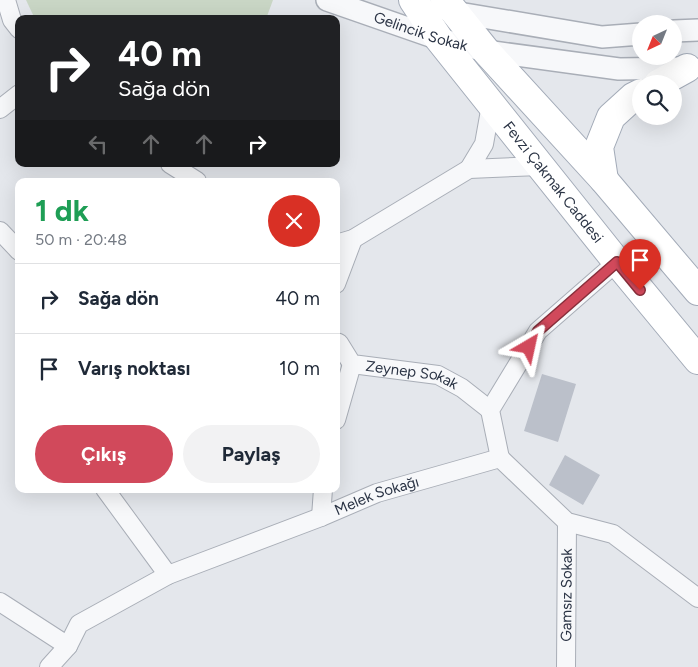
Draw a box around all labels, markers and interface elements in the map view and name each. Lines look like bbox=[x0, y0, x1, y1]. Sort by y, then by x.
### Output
street label: Gelincik Sokak bbox=[372, 8, 470, 55]
north arrow bbox=[632, 15, 682, 65]
map controls bbox=[632, 15, 682, 125]
text: 40 m bbox=[118, 33, 202, 75]
icon: right bbox=[35, 35, 100, 100]
text: Sağa dön bbox=[118, 75, 210, 102]
button: search bbox=[632, 75, 682, 125]
street label: Fevzi Çakmak Caddesi bbox=[499, 118, 607, 247]
icon: left bbox=[84, 130, 112, 158]
icon: ahead bbox=[137, 130, 165, 158]
icon: ahead bbox=[190, 130, 218, 158]
icon: right bbox=[243, 130, 271, 158]
text: 1 dk bbox=[35, 192, 89, 229]
button: close bbox=[268, 195, 320, 247]
text: 50 m · 20:48 bbox=[35, 230, 127, 249]
pin bbox=[619, 239, 661, 290]
icon: arrive bbox=[626, 246, 654, 274]
icon: right bbox=[35, 285, 63, 313]
text: Sağa dön bbox=[78, 287, 159, 310]
text: 40 m bbox=[275, 287, 320, 310]
position arrow bbox=[502, 320, 554, 372]
icon: arrive bbox=[35, 355, 63, 383]
text: Varış noktası bbox=[78, 357, 190, 380]
text: 10 m bbox=[279, 357, 320, 380]
street label: Zeynep Sokak bbox=[365, 357, 462, 394]
button: Çıkış bbox=[35, 425, 173, 483]
button: Paylaş bbox=[183, 425, 320, 483]
street label: Melek Sokağı bbox=[332, 473, 421, 519]
street label: Gamsız Sokak bbox=[557, 548, 576, 642]

